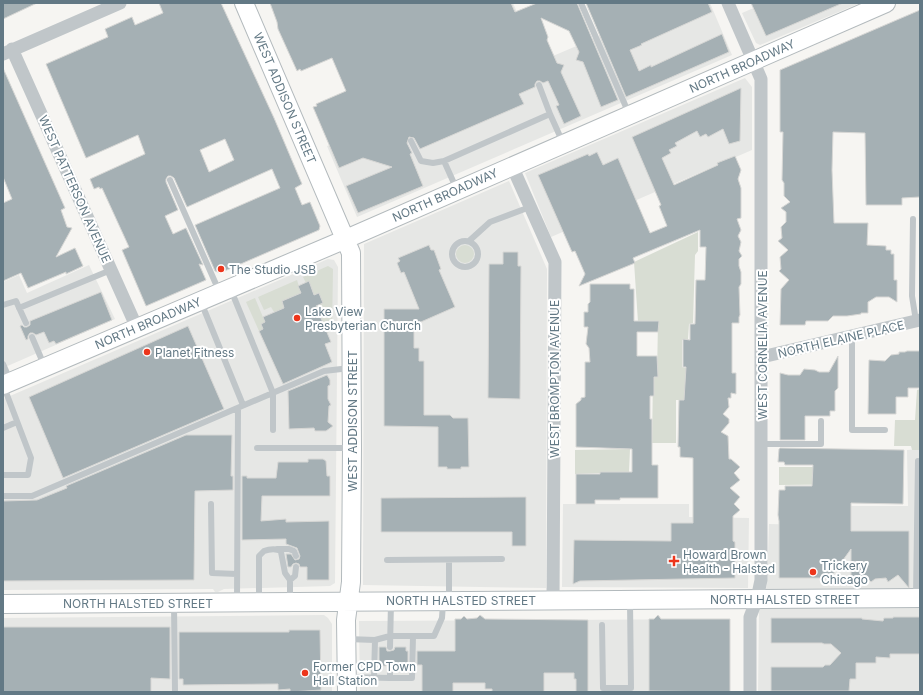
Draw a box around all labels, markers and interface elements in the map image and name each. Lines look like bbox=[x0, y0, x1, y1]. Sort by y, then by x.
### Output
street label: WEST ADDISON STREET bbox=[250, 30, 320, 166]
street label: NORTH BROADWAY bbox=[687, 36, 797, 96]
street label: WEST PATTERSON AVENUE bbox=[36, 113, 114, 265]
street label: NORTH BROADWAY bbox=[390, 165, 500, 225]
place label: The Studio JSB bbox=[229, 262, 316, 277]
marker: The Studio JSB bbox=[216, 264, 226, 274]
street label: WEST CORNELIA AVENUE bbox=[755, 270, 770, 420]
street label: NORTH BROADWAY bbox=[93, 294, 203, 352]
street label: WEST BROMPTON AVENUE bbox=[547, 300, 562, 458]
place label: Lake View Presbyterian Church bbox=[305, 304, 421, 333]
marker: Lake View Presbyterian Church bbox=[292, 313, 302, 323]
street label: NORTH ELAINE PLACE bbox=[776, 317, 906, 361]
place label: Planet Fitness bbox=[155, 345, 234, 360]
marker: Planet Fitness bbox=[142, 347, 152, 357]
street label: WEST ADDISON STREET bbox=[345, 350, 360, 492]
place label: Howard Brown Health - Halsted bbox=[683, 547, 775, 576]
marker: Howard Brown Health - Halsted bbox=[668, 555, 680, 567]
place label: Trickery Chicago bbox=[821, 558, 868, 587]
marker: Trickery Chicago bbox=[808, 567, 818, 577]
street label: NORTH HALSTED STREET bbox=[710, 592, 860, 607]
street label: NORTH HALSTED STREET bbox=[386, 593, 536, 608]
street label: NORTH HALSTED STREET bbox=[63, 596, 213, 611]
place label: Former CPD Town Hall Station bbox=[313, 659, 416, 688]
marker: Former CPD Town Hall Station bbox=[300, 668, 310, 678]

